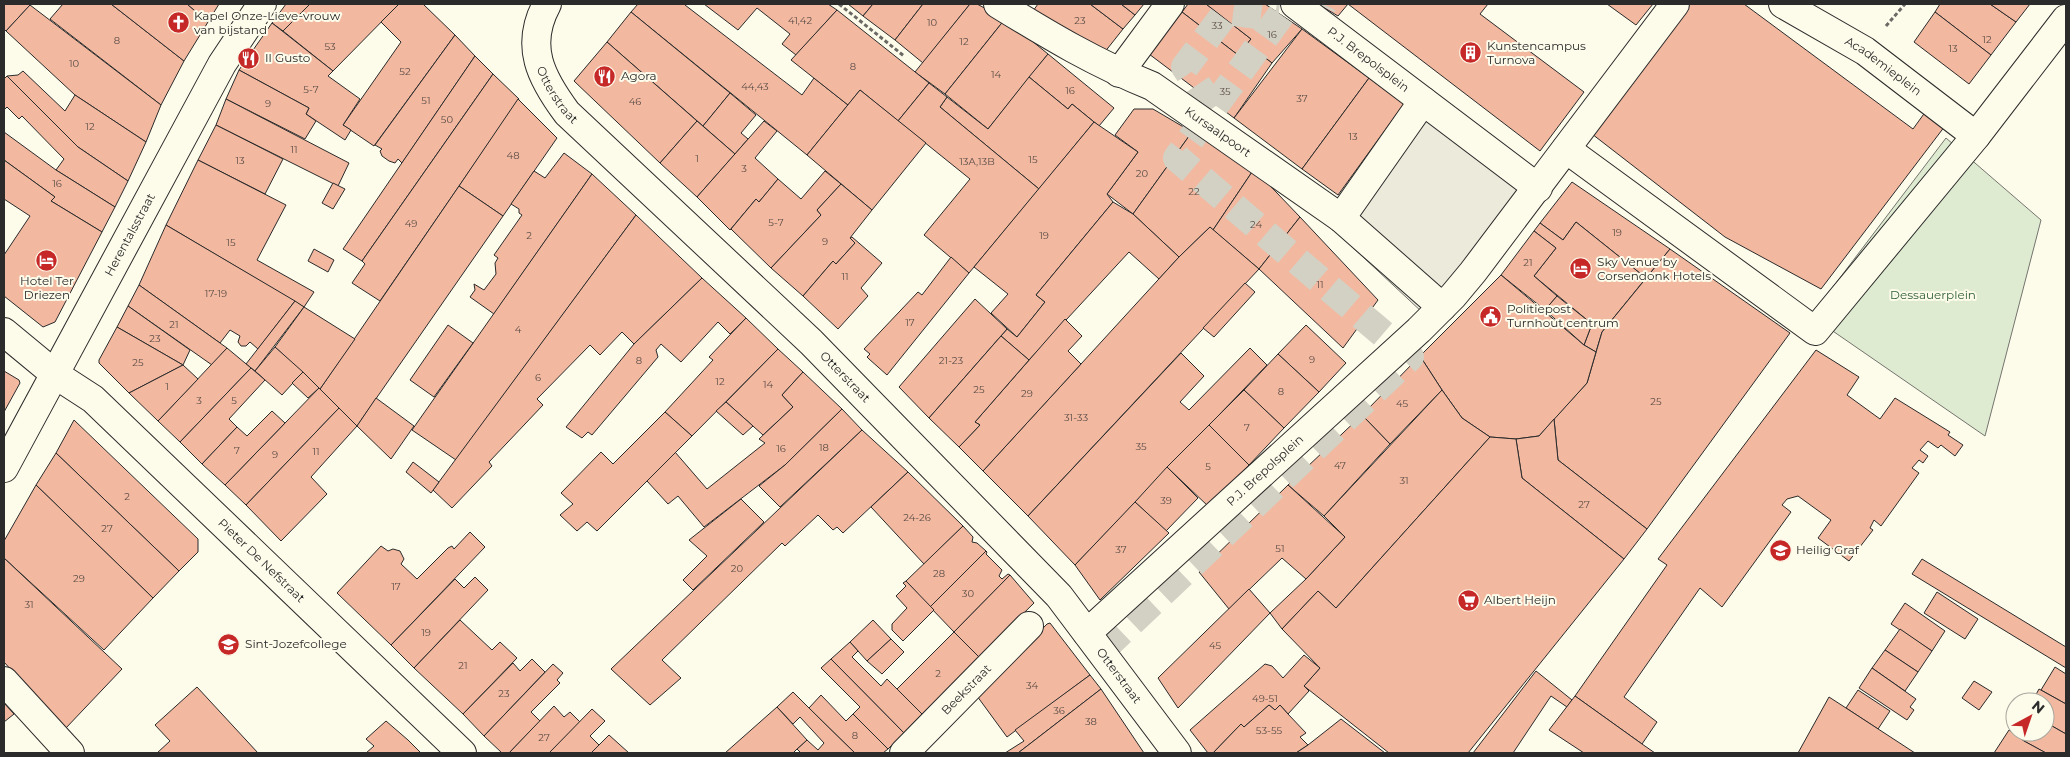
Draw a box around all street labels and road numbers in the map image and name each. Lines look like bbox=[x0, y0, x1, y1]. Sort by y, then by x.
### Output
street label: P.J. Brepolsplein bbox=[1325, 23, 1413, 95]
street label: Academieplein bbox=[1842, 33, 1925, 98]
street label: Otterstraat bbox=[534, 64, 581, 127]
street label: Kursaalpoort bbox=[1182, 103, 1254, 160]
street label: Herentalsstraat bbox=[101, 190, 158, 279]
street label: Otterstraat bbox=[817, 348, 874, 405]
street label: P.J. Brepolsplein bbox=[1223, 431, 1306, 509]
street label: Pieter De Nefstraat bbox=[215, 515, 308, 605]
street label: Otterstraat bbox=[1094, 645, 1145, 706]
street label: Beekstraat bbox=[938, 661, 994, 718]

